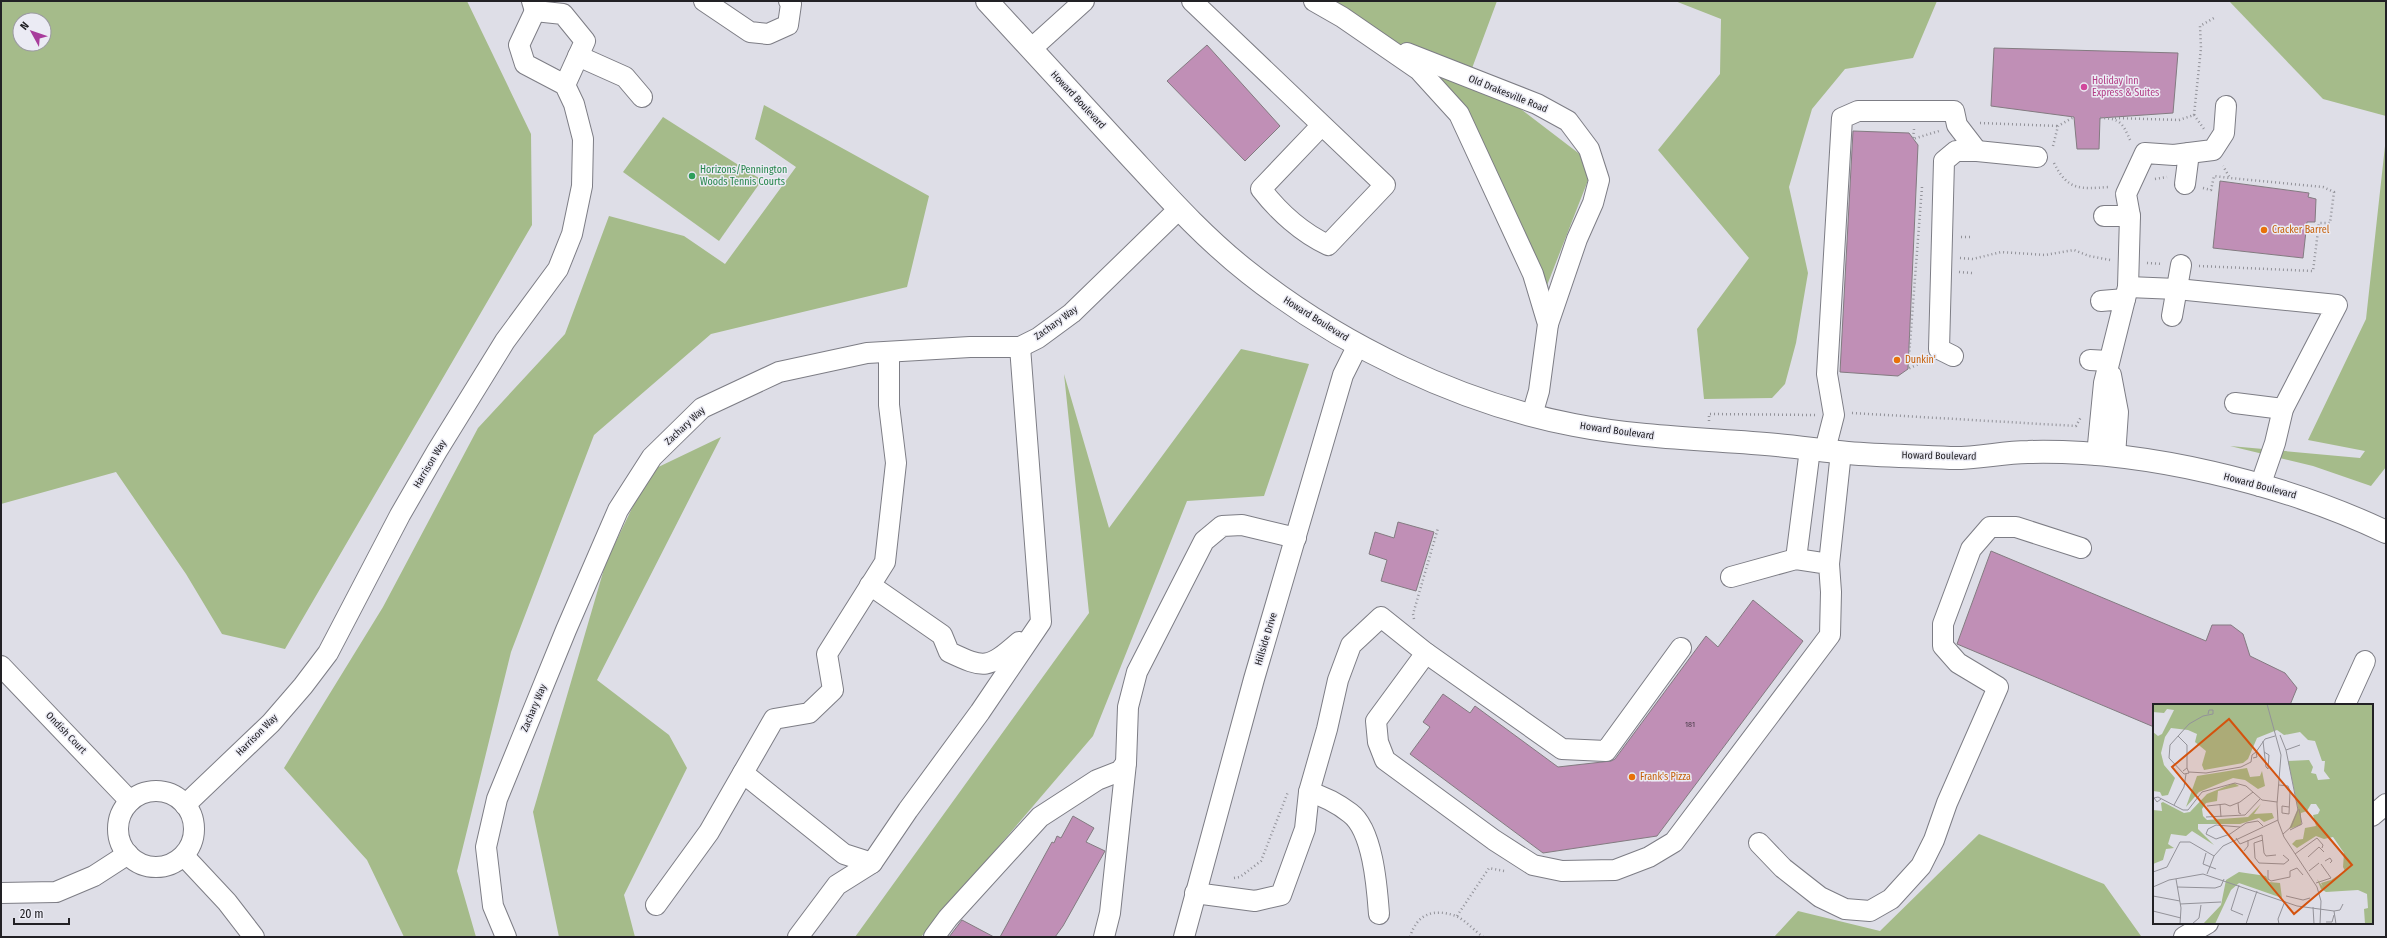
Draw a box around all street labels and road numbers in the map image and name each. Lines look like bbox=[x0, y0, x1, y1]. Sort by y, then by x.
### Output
street label: Howard Boulevard bbox=[1048, 69, 1108, 131]
street label: Old Drakesville Road bbox=[1467, 73, 1549, 115]
street label: Howard Boulevard bbox=[1281, 294, 1351, 344]
street label: Zachary Way bbox=[1032, 303, 1080, 343]
street label: Zachary Way bbox=[662, 404, 708, 448]
street label: Howard Boulevard bbox=[1579, 420, 1655, 442]
street label: Harrison Way bbox=[411, 437, 449, 490]
street label: Howard Boulevard bbox=[1902, 449, 1976, 463]
street label: Howard Boulevard bbox=[2222, 471, 2298, 501]
street label: Hillside Drive bbox=[1252, 611, 1280, 667]
street label: Zachary Way bbox=[519, 682, 550, 734]
street label: Ondish Court bbox=[43, 710, 89, 757]
street label: Harrison Way bbox=[234, 711, 281, 758]

